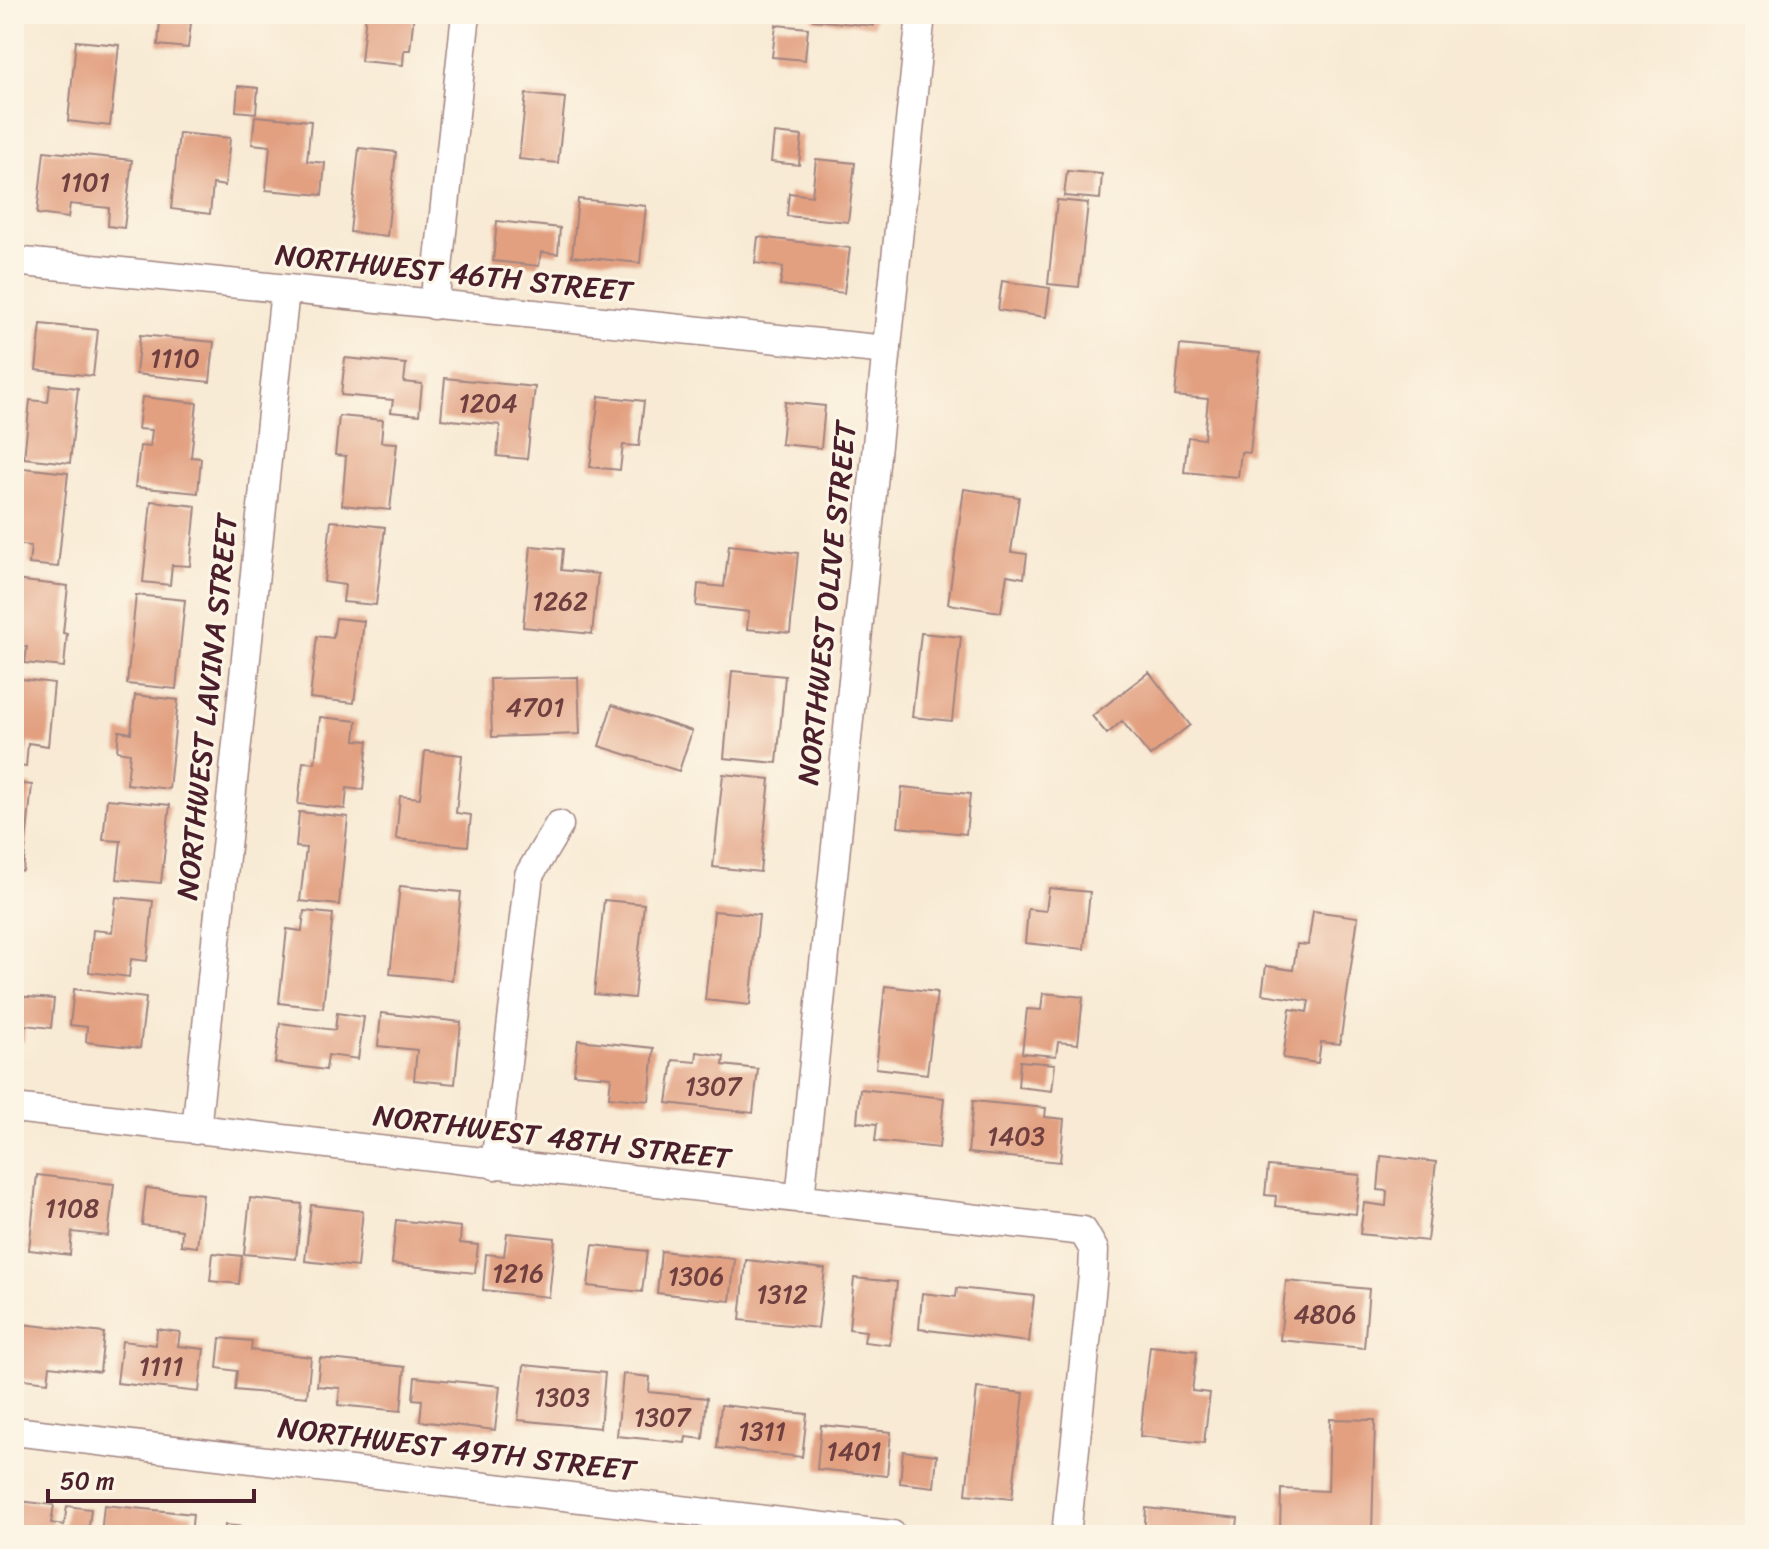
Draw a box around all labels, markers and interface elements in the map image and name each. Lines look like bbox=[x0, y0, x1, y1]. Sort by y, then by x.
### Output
house number: 1101 bbox=[60, 159, 110, 205]
street label: NORTHWEST 46TH STREET bbox=[273, 227, 637, 319]
house number: 1110 bbox=[150, 335, 200, 381]
house number: 1204 bbox=[459, 380, 517, 426]
street label: NORTHWEST OLIVE STREET bbox=[781, 416, 873, 787]
street label: NORTHWEST LAVINA STREET bbox=[160, 509, 254, 903]
house number: 1262 bbox=[532, 578, 588, 624]
house number: 4701 bbox=[506, 684, 564, 730]
house number: 1307 bbox=[685, 1063, 744, 1109]
street label: NORTHWEST 48TH STREET bbox=[370, 1088, 736, 1186]
house number: 1403 bbox=[987, 1113, 1045, 1159]
house number: 1108 bbox=[45, 1185, 100, 1231]
house number: 1216 bbox=[492, 1250, 544, 1296]
house number: 1306 bbox=[668, 1253, 724, 1299]
house number: 1312 bbox=[756, 1271, 808, 1317]
house number: 4806 bbox=[1293, 1291, 1357, 1337]
house number: 1111 bbox=[139, 1343, 183, 1389]
house number: 1303 bbox=[534, 1374, 590, 1420]
house number: 1307 bbox=[634, 1394, 693, 1440]
street label: NORTHWEST 49TH STREET bbox=[275, 1400, 641, 1498]
house number: 1311 bbox=[738, 1408, 786, 1454]
house number: 1401 bbox=[827, 1428, 882, 1474]
scale bar bbox=[48, 1453, 254, 1503]
text: 50 m bbox=[60, 1460, 115, 1502]

